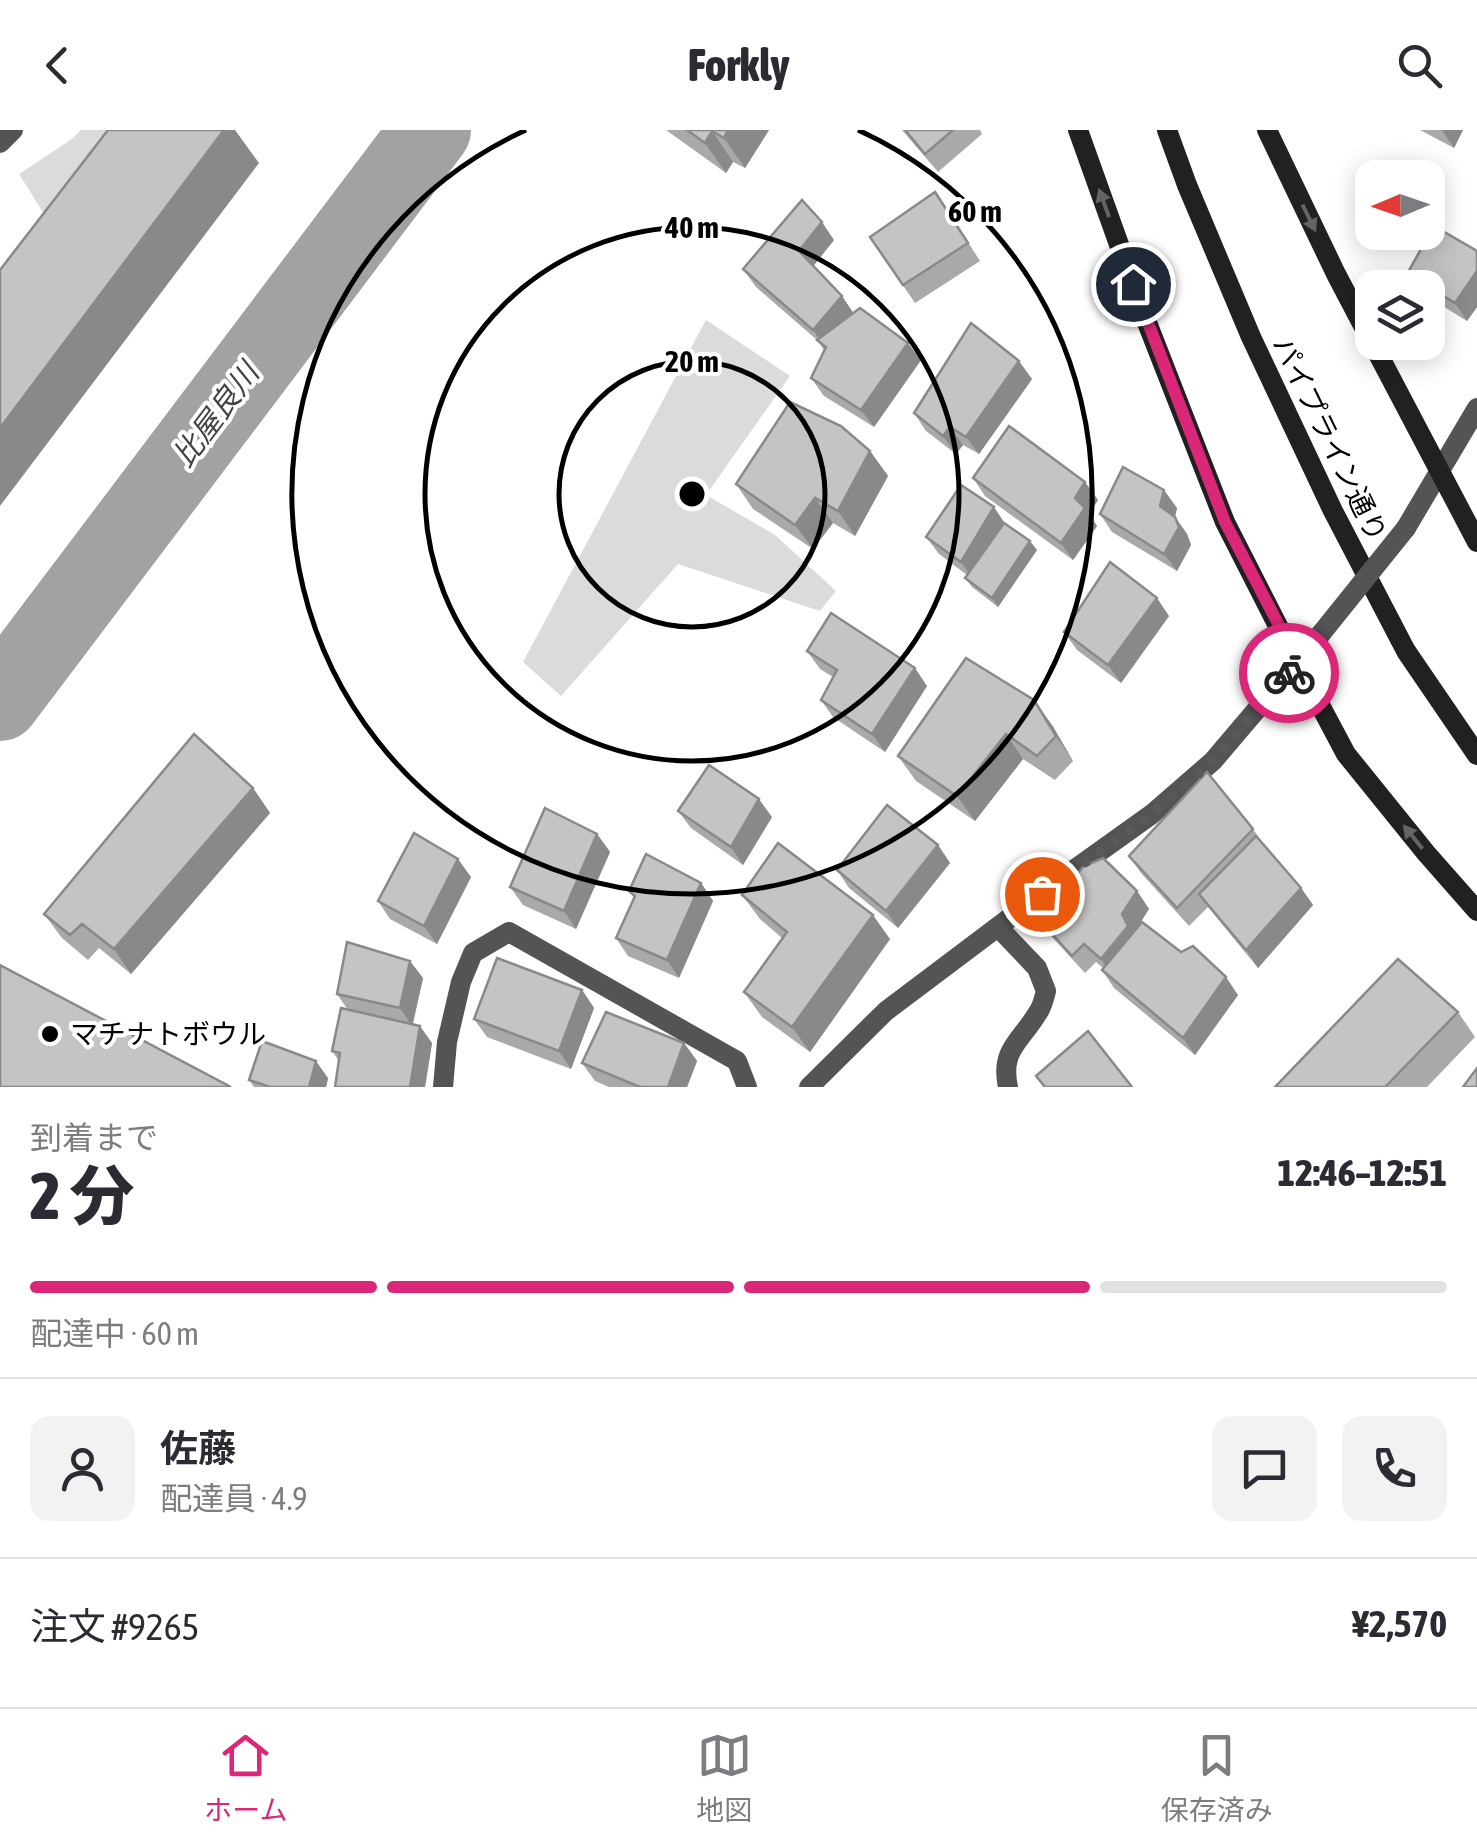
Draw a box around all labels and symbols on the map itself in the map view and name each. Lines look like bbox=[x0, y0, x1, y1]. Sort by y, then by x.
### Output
north arrow bbox=[1355, 160, 1445, 250]
one-way arrow bbox=[1096, 188, 1111, 218]
text: 60 m bbox=[948, 194, 1002, 228]
one-way arrow bbox=[1300, 204, 1317, 233]
text: 40 m bbox=[664, 210, 719, 244]
pin bbox=[1091, 242, 1176, 327]
street label: パイプライン通り bbox=[1267, 331, 1393, 547]
text: 20 m bbox=[665, 344, 719, 378]
water label: 比屋良川 bbox=[166, 354, 267, 473]
centre of rings bbox=[674, 476, 710, 512]
courier bbox=[1239, 623, 1339, 723]
one-way arrow bbox=[1403, 825, 1424, 850]
pin bbox=[1000, 852, 1085, 937]
place label: マチナトボウル bbox=[70, 1018, 266, 1050]
marker: マチナトボウル bbox=[39, 1023, 61, 1045]

